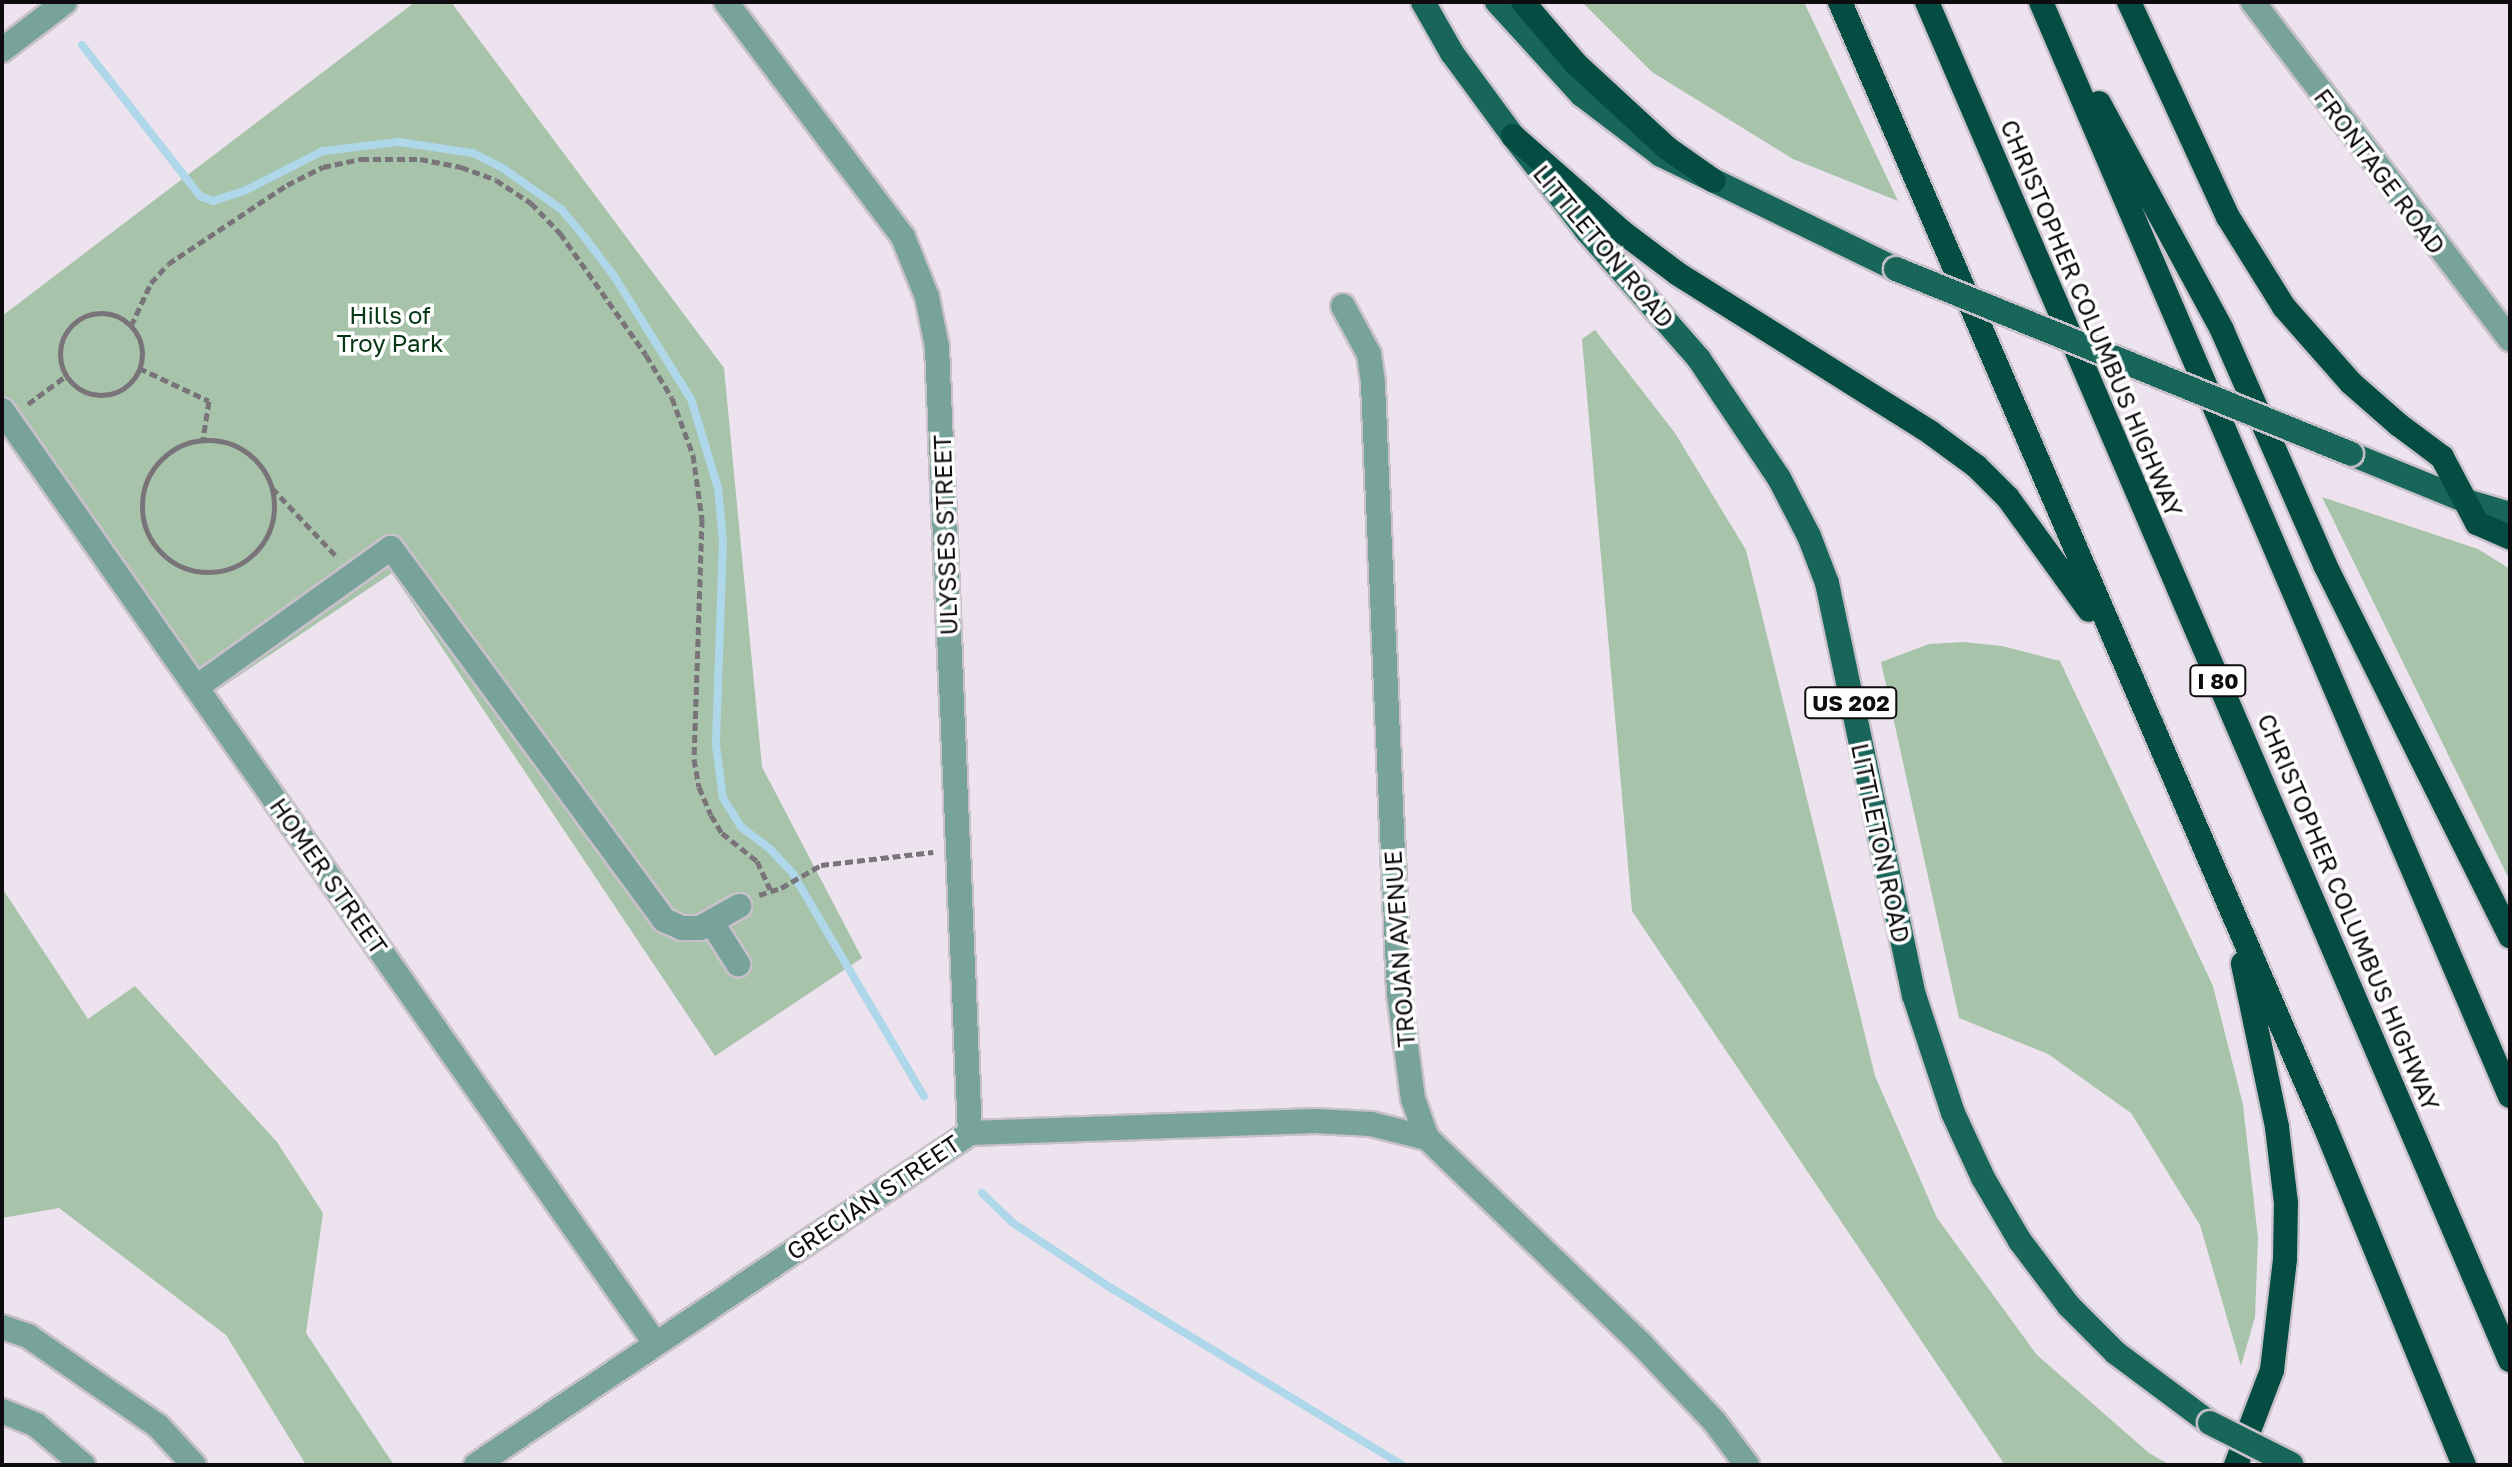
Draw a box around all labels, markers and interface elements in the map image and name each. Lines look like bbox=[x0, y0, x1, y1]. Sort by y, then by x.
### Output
street label: FRONTAGE ROAD bbox=[2309, 83, 2451, 259]
street label: CHRISTOPHER COLUMBUS HIGHWAY bbox=[1995, 115, 2189, 521]
street label: LITTLETON ROAD bbox=[1528, 159, 1680, 333]
park label: Hills of Troy Park bbox=[336, 301, 444, 357]
street label: ULYSSES STREET bbox=[927, 434, 963, 636]
road number: I 80 bbox=[2188, 663, 2248, 699]
road number: US 202 bbox=[1803, 685, 1899, 721]
street label: CHRISTOPHER COLUMBUS HIGHWAY bbox=[2252, 709, 2446, 1115]
street label: LITTLETON ROAD bbox=[1846, 741, 1916, 945]
street label: HOMER STREET bbox=[264, 792, 394, 960]
street label: TROJAN AVENUE bbox=[1378, 850, 1420, 1048]
street label: GRECIAN STREET bbox=[781, 1128, 965, 1266]

